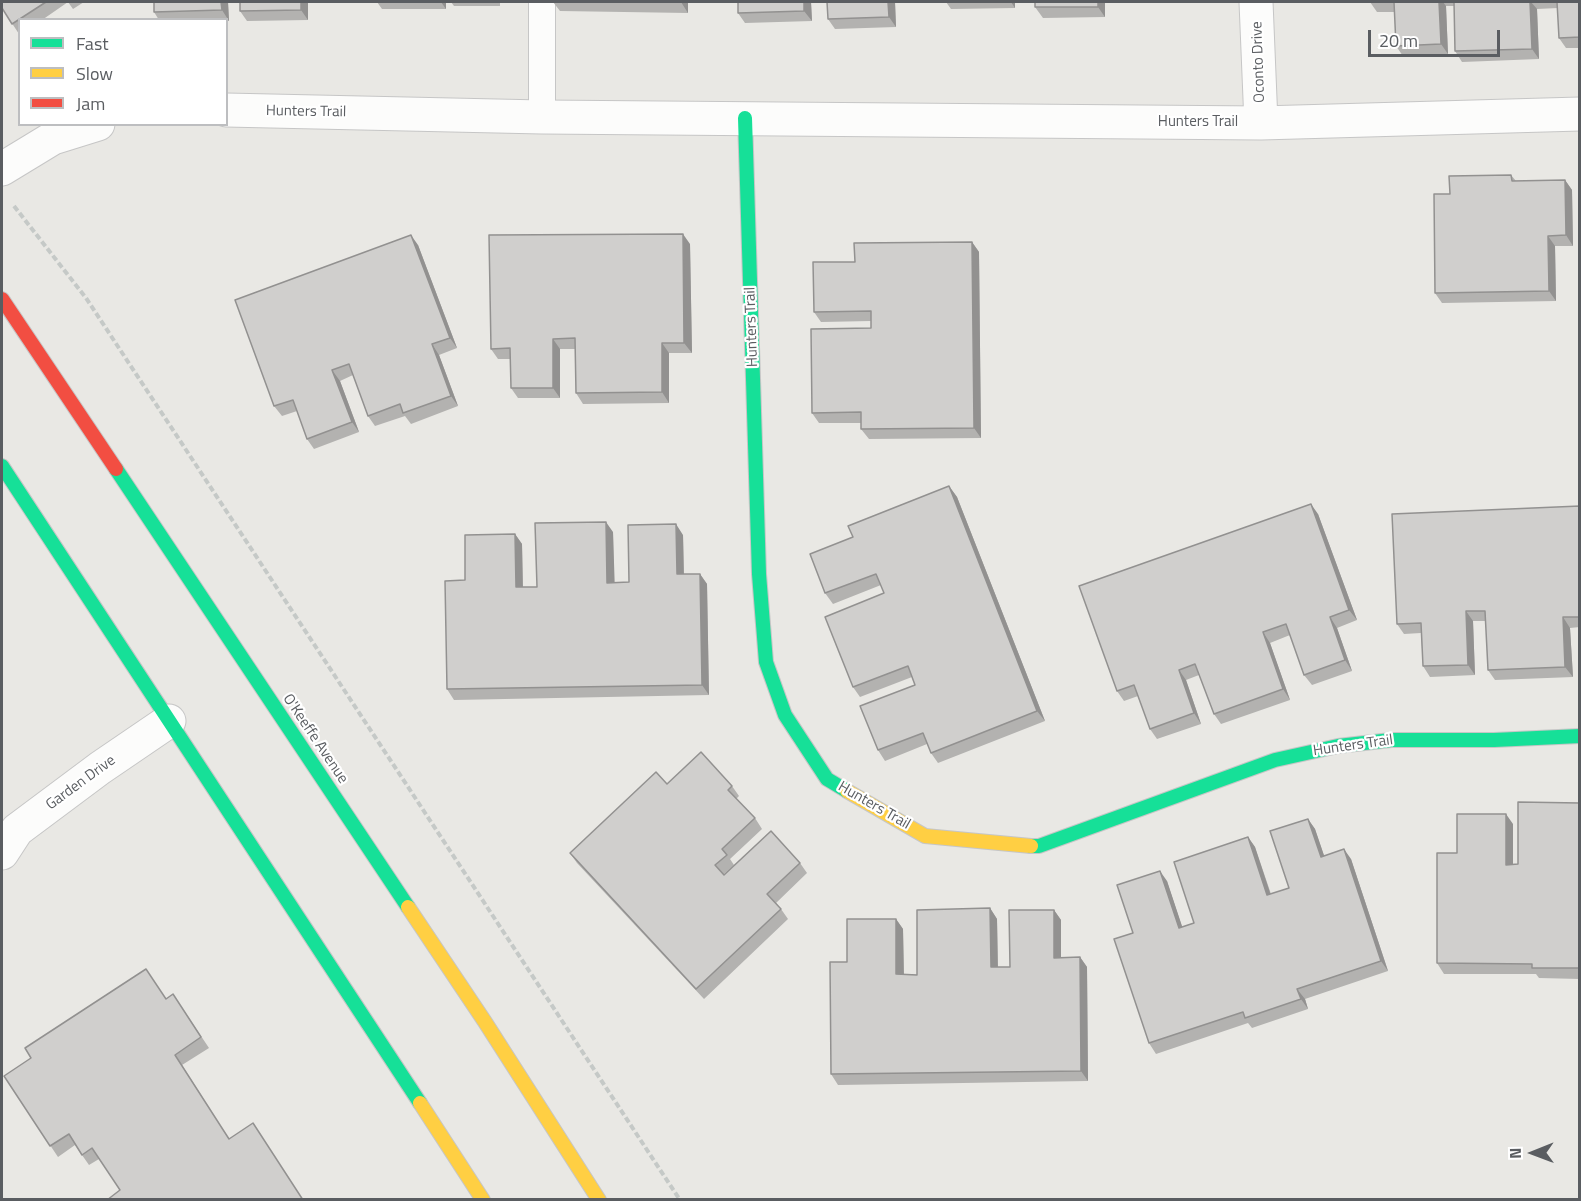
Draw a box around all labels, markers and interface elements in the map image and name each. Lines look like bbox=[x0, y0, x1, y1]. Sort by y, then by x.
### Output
legend bbox=[18, 18, 228, 126]
scale bar bbox=[1371, 18, 1503, 56]
street label: Oconto Drive bbox=[1249, 21, 1269, 103]
text: 20 m bbox=[1379, 27, 1418, 54]
text: Fast bbox=[76, 30, 109, 57]
text: Slow bbox=[76, 60, 113, 87]
text: Jam bbox=[76, 90, 105, 117]
street label: Hunters Trail bbox=[266, 102, 346, 122]
street label: Hunters Trail bbox=[1158, 113, 1238, 131]
street label: Hunters Trail bbox=[742, 286, 762, 368]
street label: O'Keeffe Avenue bbox=[278, 691, 352, 787]
street label: Hunters Trail bbox=[1312, 731, 1394, 761]
street label: Garden Drive bbox=[43, 752, 119, 814]
street label: Hunters Trail bbox=[835, 778, 913, 834]
north arrow bbox=[1503, 1123, 1563, 1183]
text: N bbox=[1503, 1148, 1527, 1159]

